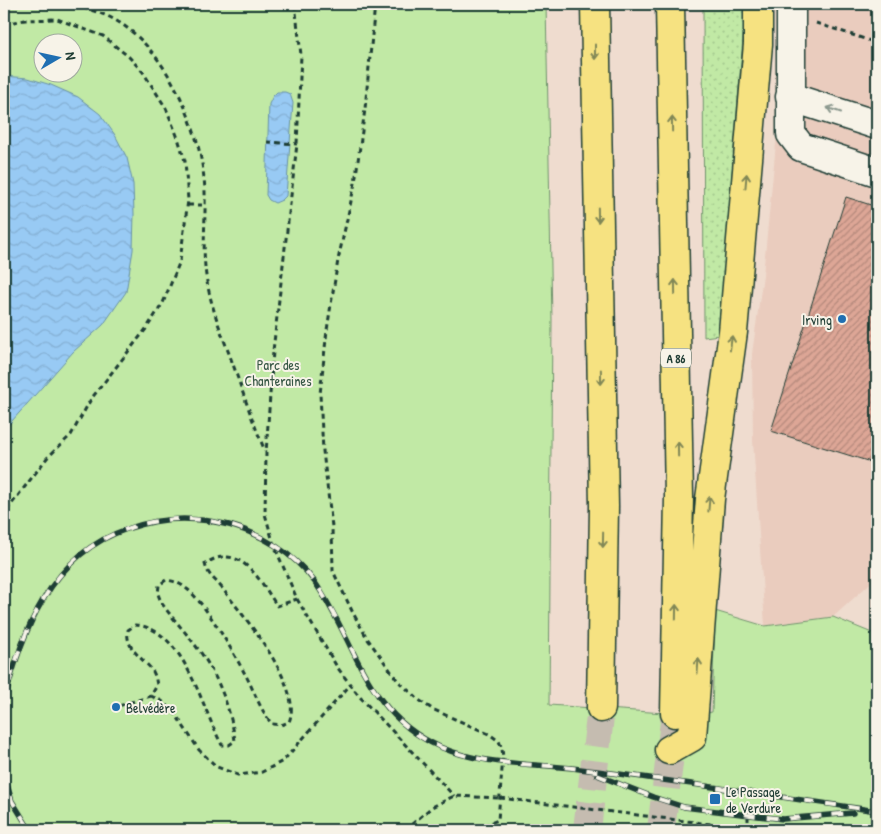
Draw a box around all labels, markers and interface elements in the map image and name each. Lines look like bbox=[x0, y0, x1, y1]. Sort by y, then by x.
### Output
north arrow bbox=[32, 32, 82, 82]
one-way arrow bbox=[590, 44, 600, 60]
text: N bbox=[61, 51, 81, 62]
one-way arrow bbox=[826, 105, 842, 115]
one-way arrow bbox=[667, 117, 677, 133]
one-way arrow bbox=[741, 173, 751, 189]
one-way arrow bbox=[593, 206, 603, 223]
one-way arrow bbox=[670, 279, 680, 296]
place label: Irving bbox=[802, 310, 832, 330]
marker: Irving bbox=[836, 313, 848, 325]
one-way arrow bbox=[726, 335, 736, 351]
road number: A 86 bbox=[661, 348, 691, 368]
park label: Parc des Chanteraines bbox=[244, 355, 312, 390]
one-way arrow bbox=[596, 369, 606, 385]
one-way arrow bbox=[673, 442, 683, 458]
one-way arrow bbox=[705, 496, 714, 512]
one-way arrow bbox=[598, 532, 608, 548]
one-way arrow bbox=[671, 604, 681, 620]
one-way arrow bbox=[693, 658, 702, 674]
place label: Belvédère bbox=[126, 698, 176, 717]
marker: Belvédère bbox=[110, 701, 122, 713]
place label: Le Passage de Verdure bbox=[726, 782, 782, 817]
marker: Le Passage de Verdure bbox=[708, 792, 722, 806]

